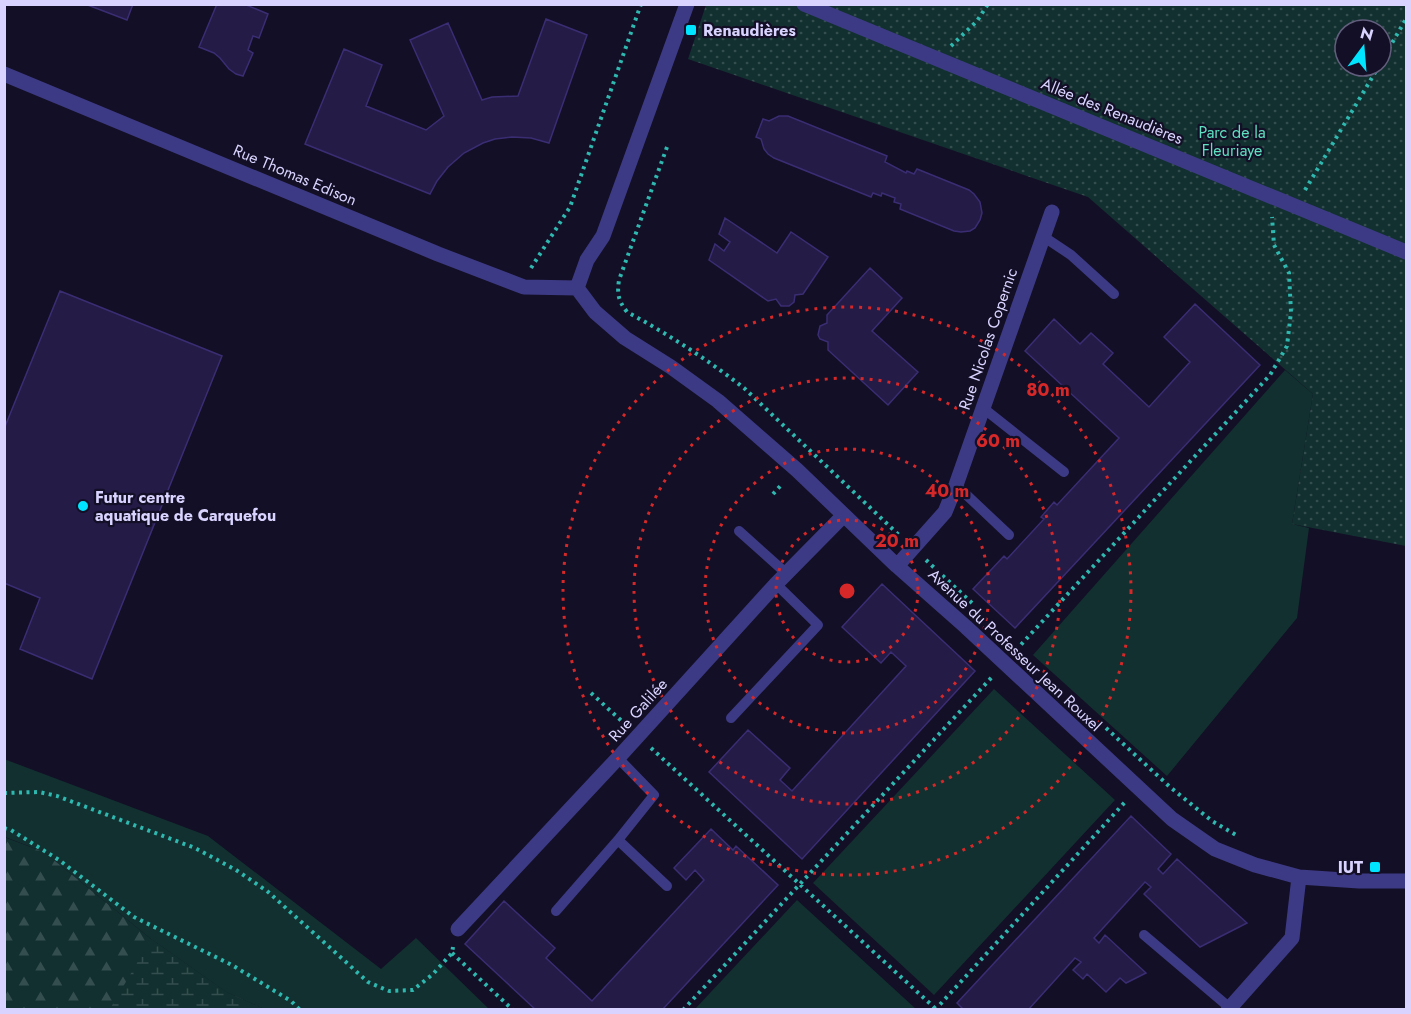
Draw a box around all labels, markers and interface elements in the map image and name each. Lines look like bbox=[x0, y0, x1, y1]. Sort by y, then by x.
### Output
north arrow bbox=[1333, 18, 1393, 78]
place label: Renaudières bbox=[703, 19, 796, 42]
text: N bbox=[1358, 21, 1376, 47]
marker: Renaudières bbox=[684, 23, 698, 37]
street label: Allée des Renaudières bbox=[1038, 72, 1186, 150]
park label: Parc de la Fleuriaye bbox=[1198, 121, 1266, 162]
street label: Rue Thomas Edison bbox=[230, 139, 360, 211]
street label: Rue Nicolas Copernic bbox=[953, 265, 1023, 413]
text: 80 m bbox=[1026, 377, 1070, 403]
text: 60 m bbox=[976, 428, 1020, 454]
text: 40 m bbox=[925, 478, 969, 504]
place label: Futur centre aquatique de Carquefou bbox=[95, 486, 276, 527]
marker: Futur centre aquatique de Carquefou bbox=[76, 499, 90, 513]
text: 20 m bbox=[875, 528, 919, 554]
street label: Avenue du Professeur Jean Rouxel bbox=[923, 563, 1107, 737]
centre of rings bbox=[837, 581, 857, 601]
street label: Rue Galilée bbox=[603, 673, 673, 747]
place label: IUT bbox=[1338, 856, 1363, 879]
marker: IUT bbox=[1368, 860, 1382, 874]

